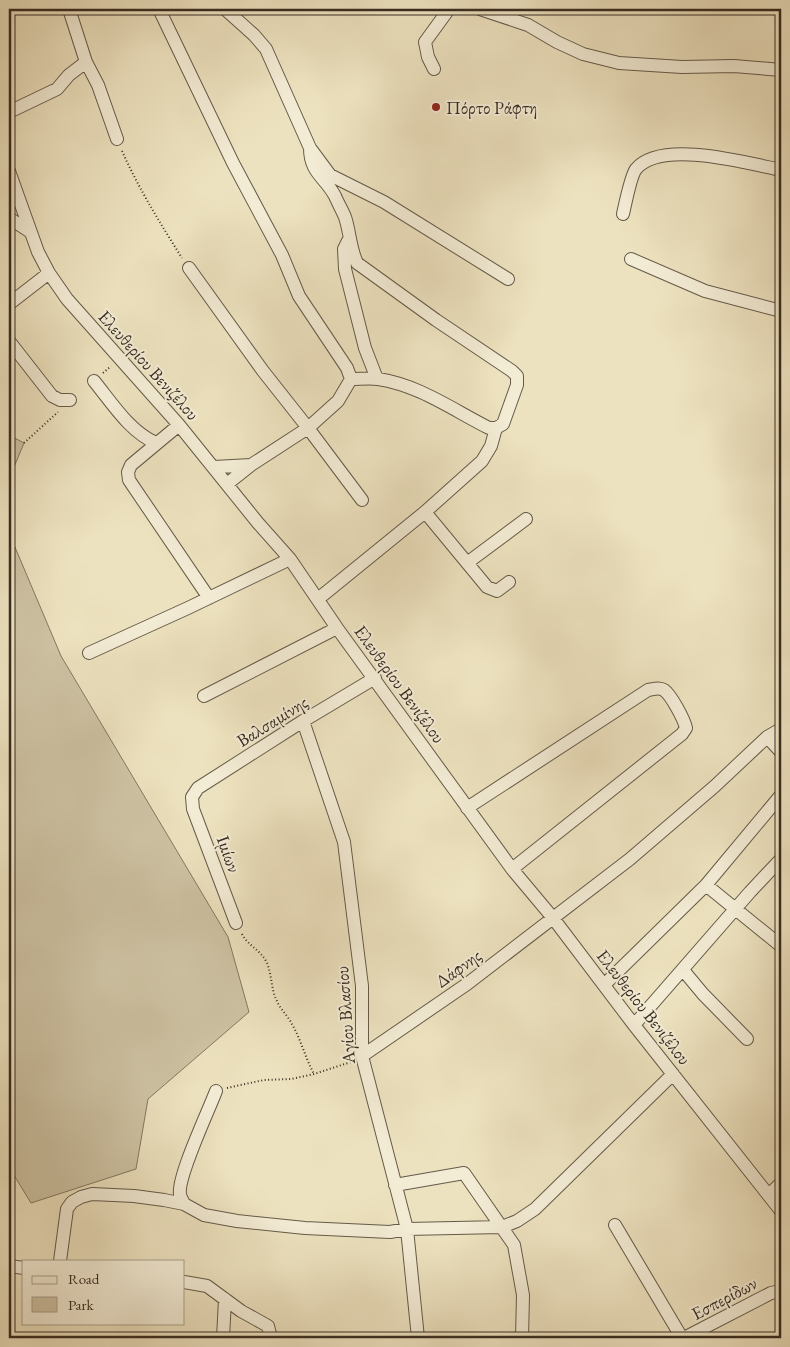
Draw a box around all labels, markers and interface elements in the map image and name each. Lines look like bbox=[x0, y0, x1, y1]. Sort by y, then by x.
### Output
place label: Πόρτο Ράφτη bbox=[446, 96, 537, 119]
marker: Πόρτο Ράφτη bbox=[430, 101, 442, 113]
street label: Ελευθερίου Βενιζέλου bbox=[94, 305, 204, 425]
street label: Ελευθερίου Βενιζέλου bbox=[349, 620, 451, 748]
street label: Βαλσαμίνης bbox=[232, 690, 312, 752]
street label: Ιμίων bbox=[212, 832, 246, 876]
street label: Δάφνης bbox=[430, 943, 486, 993]
street label: Ελευθερίου Βενιζέλου bbox=[592, 945, 696, 1069]
street label: Αγίου Βλασίου bbox=[330, 965, 360, 1066]
legend bbox=[22, 1260, 185, 1324]
text: Road bbox=[68, 1269, 100, 1288]
street label: Εσπερίδων bbox=[687, 1271, 761, 1325]
text: Park bbox=[68, 1295, 95, 1314]

